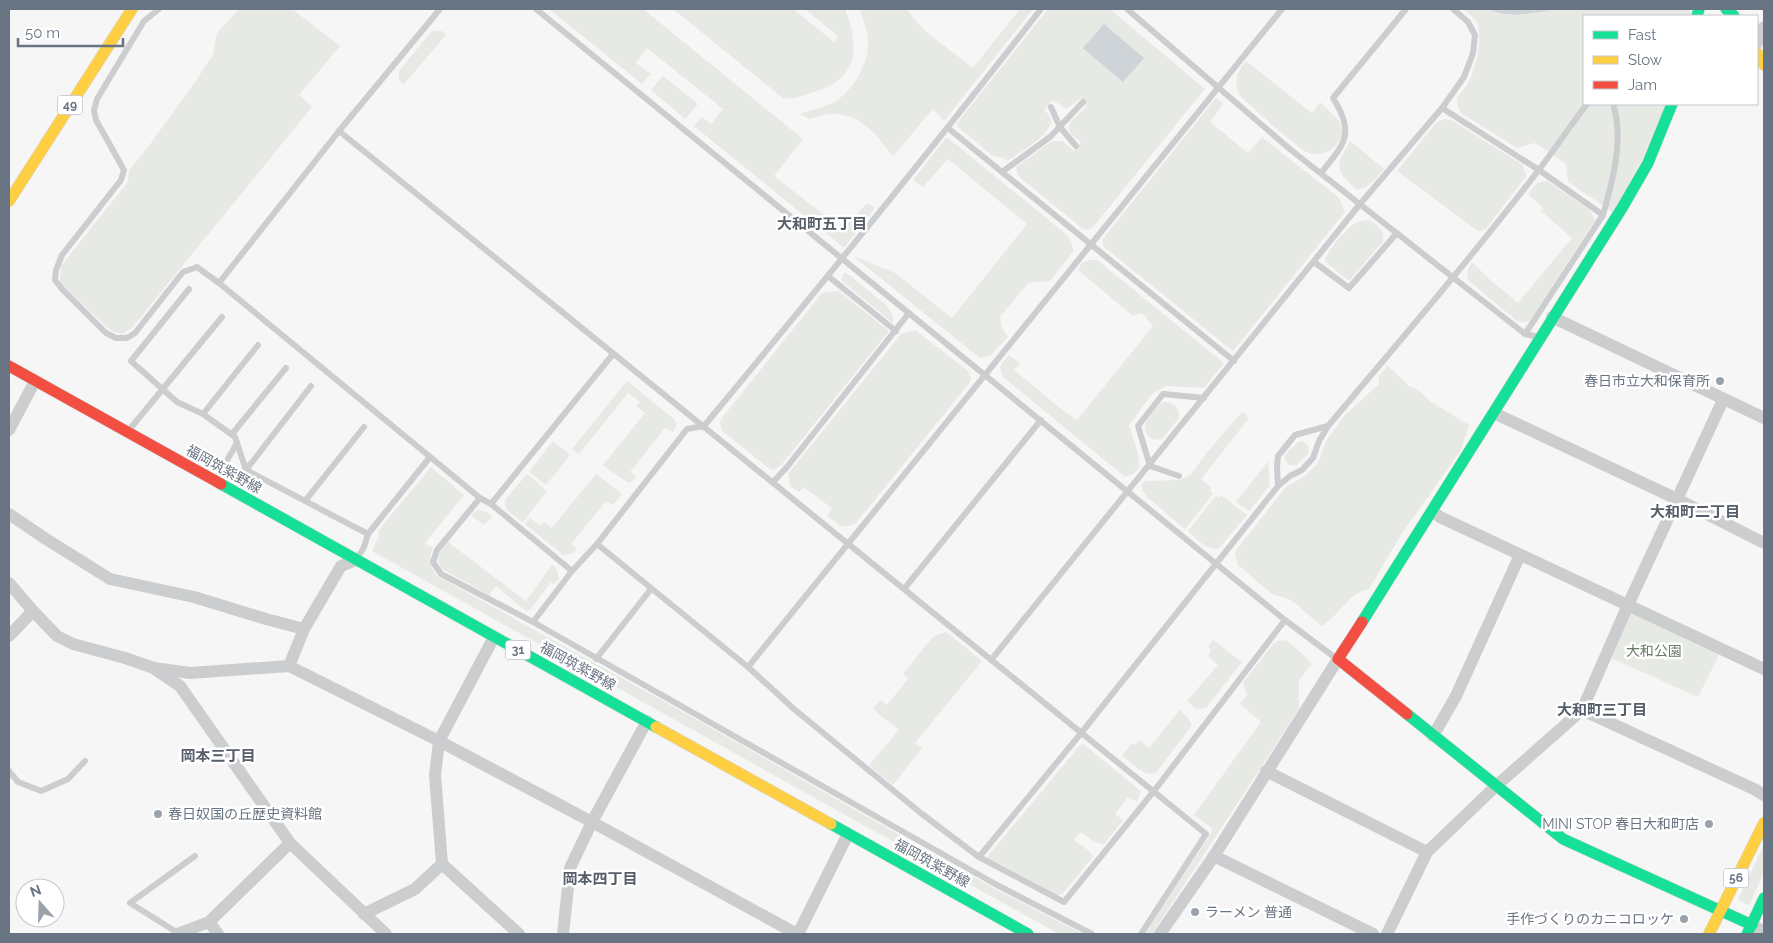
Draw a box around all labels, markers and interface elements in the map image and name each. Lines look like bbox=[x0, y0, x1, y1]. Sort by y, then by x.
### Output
scale bar bbox=[18, 15, 122, 47]
legend bbox=[1583, 15, 1758, 105]
text: 50 m bbox=[25, 24, 60, 42]
text: Fast bbox=[1628, 26, 1656, 44]
text: Slow bbox=[1628, 51, 1662, 69]
text: Jam bbox=[1628, 76, 1657, 94]
road number: 49 bbox=[58, 96, 82, 114]
district label: 大和町五丁目 bbox=[777, 215, 867, 233]
place label: 春日市立大和保育所 bbox=[1584, 373, 1710, 389]
marker: 春日市立大和保育所 bbox=[1714, 375, 1726, 387]
street label: 福岡筑紫野線 bbox=[183, 442, 265, 496]
district label: 大和町二丁目 bbox=[1650, 503, 1740, 521]
street label: 福岡筑紫野線 bbox=[537, 639, 619, 693]
road number: 31 bbox=[506, 640, 530, 660]
park label: 大和公園 bbox=[1626, 643, 1682, 659]
district label: 大和町三丁目 bbox=[1557, 701, 1647, 719]
district label: 岡本三丁目 bbox=[180, 747, 256, 765]
place label: 春日奴国の丘歴史資料館 bbox=[168, 806, 322, 822]
marker: 春日奴国の丘歴史資料館 bbox=[152, 808, 164, 820]
place label: MINI STOP 春日大和町店 bbox=[1542, 816, 1699, 832]
marker: MINI STOP 春日大和町店 bbox=[1703, 818, 1715, 830]
street label: 福岡筑紫野線 bbox=[891, 836, 973, 890]
road number: 56 bbox=[1724, 868, 1748, 888]
district label: 岡本四丁目 bbox=[562, 870, 638, 888]
north arrow bbox=[15, 878, 65, 928]
text: N bbox=[28, 881, 43, 900]
place label: ラーメン 普通 bbox=[1205, 904, 1292, 920]
marker: ラーメン 普通 bbox=[1189, 906, 1201, 918]
place label: 手作づくりのカニコロッケ bbox=[1506, 911, 1674, 927]
marker: 手作づくりのカニコロッケ bbox=[1678, 913, 1690, 925]

